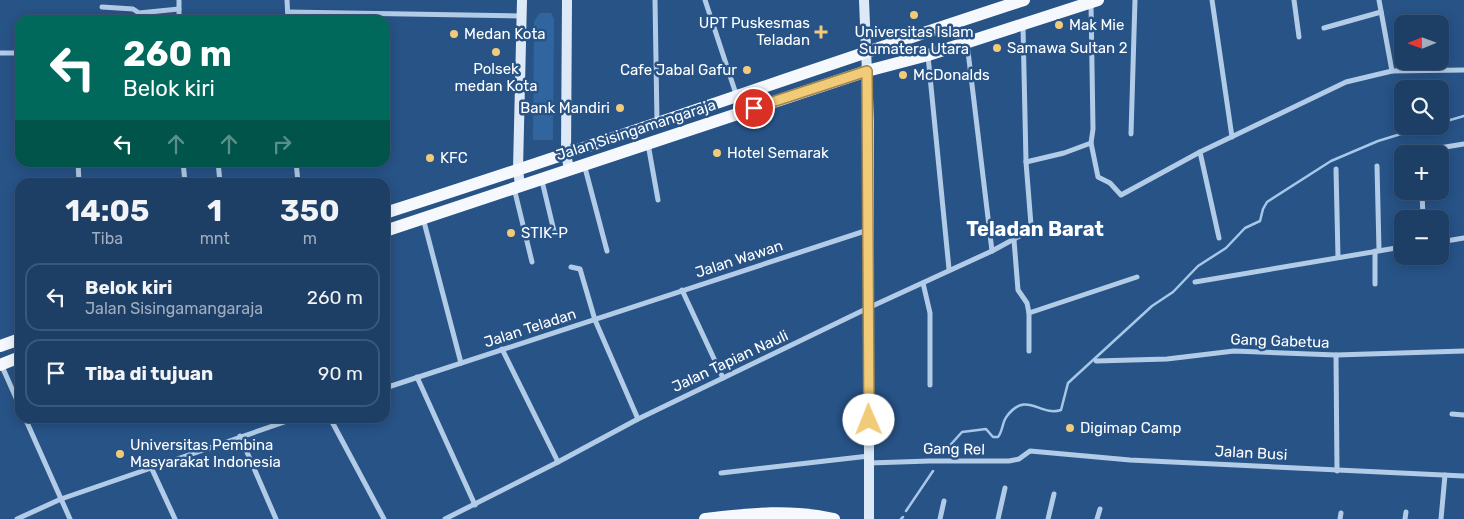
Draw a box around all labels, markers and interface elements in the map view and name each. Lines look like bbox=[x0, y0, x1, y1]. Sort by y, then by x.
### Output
marker: Universitas Islam Sumatera Utara bbox=[908, 9, 920, 21]
place label: UPT Puskesmas Teladan bbox=[699, 14, 810, 49]
north arrow bbox=[1394, 15, 1449, 70]
map controls bbox=[1394, 15, 1449, 265]
place label: Mak Mie bbox=[1069, 16, 1124, 34]
marker: Mak Mie bbox=[1053, 19, 1065, 31]
place label: Universitas Islam Sumatera Utara bbox=[854, 23, 974, 58]
place label: Medan Kota bbox=[464, 25, 546, 43]
marker: UPT Puskesmas Teladan bbox=[814, 25, 828, 39]
marker: Medan Kota bbox=[448, 28, 460, 40]
text: 260 m bbox=[123, 33, 232, 75]
icon: left bbox=[40, 35, 105, 100]
place label: Samawa Sultan 2 bbox=[1007, 39, 1128, 57]
marker: Samawa Sultan 2 bbox=[991, 42, 1003, 54]
marker: Polsek medan Kota bbox=[490, 46, 502, 58]
place label: Polsek medan Kota bbox=[455, 60, 537, 95]
place label: Cafe Jabal Gafur bbox=[620, 61, 737, 79]
marker: Cafe Jabal Gafur bbox=[741, 64, 753, 76]
place label: McDonalds bbox=[913, 66, 990, 84]
marker: McDonalds bbox=[897, 69, 909, 81]
text: Belok kiri bbox=[123, 75, 215, 102]
button: search bbox=[1394, 80, 1449, 135]
pin bbox=[733, 87, 775, 129]
icon: arrive bbox=[740, 94, 768, 122]
street label: Jalan Sisingamangaraja bbox=[554, 96, 718, 164]
place label: Bank Mandiri bbox=[520, 99, 610, 117]
marker: Bank Mandiri bbox=[614, 102, 626, 114]
icon: left bbox=[109, 130, 137, 158]
icon: ahead bbox=[162, 130, 190, 158]
icon: ahead bbox=[215, 130, 243, 158]
icon: right bbox=[268, 130, 296, 158]
place label: Hotel Semarak bbox=[727, 144, 829, 162]
button: + bbox=[1394, 145, 1449, 200]
marker: Hotel Semarak bbox=[711, 147, 723, 159]
place label: KFC bbox=[440, 149, 468, 167]
marker: KFC bbox=[424, 152, 436, 164]
text: 14:05 bbox=[65, 193, 149, 229]
text: 1 bbox=[207, 193, 222, 229]
text: 350 bbox=[280, 193, 340, 229]
button: − bbox=[1394, 210, 1449, 265]
district label: Teladan Barat bbox=[966, 217, 1104, 241]
place label: STIK-P bbox=[521, 224, 568, 242]
marker: STIK-P bbox=[505, 227, 517, 239]
text: Tiba bbox=[92, 229, 123, 248]
text: mnt bbox=[200, 229, 230, 248]
text: m bbox=[303, 229, 317, 248]
street label: Jalan Wawan bbox=[693, 236, 785, 282]
text: Belok kiri bbox=[85, 276, 172, 299]
icon: left bbox=[42, 283, 70, 311]
text: 260 m bbox=[307, 286, 363, 309]
text: Jalan Sisingamangaraja bbox=[85, 299, 263, 318]
street label: Jalan Teladan bbox=[482, 305, 578, 351]
street label: Jalan Tapian Nauli bbox=[669, 326, 791, 396]
street label: Gang Gabetua bbox=[1230, 330, 1330, 352]
icon: arrive bbox=[42, 359, 70, 387]
text: Tiba di tujuan bbox=[85, 362, 213, 385]
text: 90 m bbox=[318, 362, 363, 385]
position arrow bbox=[842, 393, 894, 445]
place label: Digimap Camp bbox=[1080, 419, 1181, 437]
marker: Digimap Camp bbox=[1064, 422, 1076, 434]
place label: Universitas Pembina Masyarakat Indonesia bbox=[130, 436, 281, 471]
street label: Gang Rel bbox=[923, 439, 985, 459]
street label: Jalan Busi bbox=[1214, 442, 1288, 464]
marker: Universitas Pembina Masyarakat Indonesia bbox=[114, 448, 126, 460]

